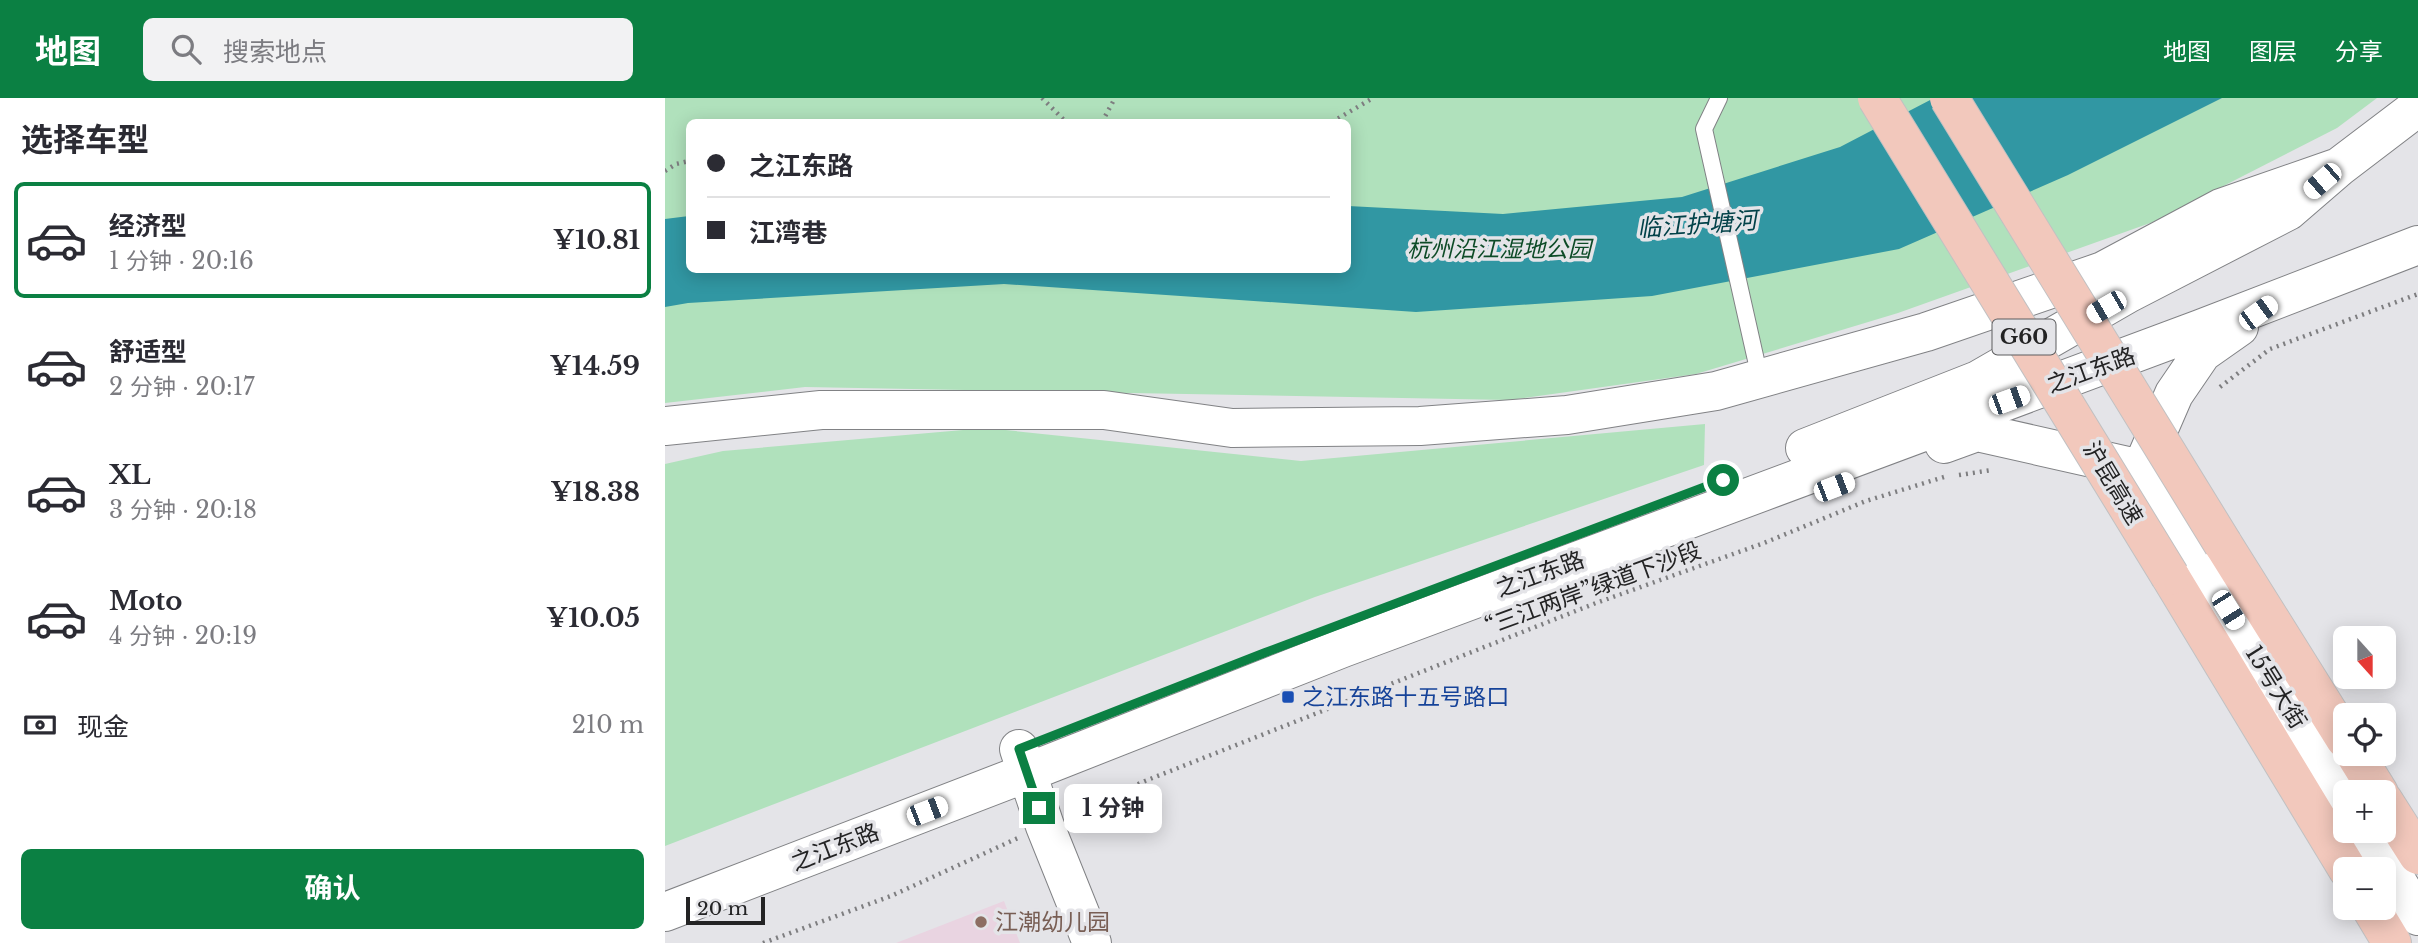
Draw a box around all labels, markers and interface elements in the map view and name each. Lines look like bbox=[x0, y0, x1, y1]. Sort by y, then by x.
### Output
search box bbox=[143, 18, 633, 81]
icon: search bbox=[167, 30, 205, 68]
text: 地图 bbox=[35, 31, 101, 72]
text: 搜索地点 bbox=[223, 36, 327, 68]
text: 地图 bbox=[2163, 37, 2211, 66]
text: 图层 bbox=[2249, 37, 2297, 66]
text: 分享 bbox=[2335, 37, 2383, 66]
text: 选择车型 bbox=[21, 120, 149, 160]
text: 之江东路 bbox=[749, 150, 853, 182]
car bbox=[2300, 159, 2345, 203]
water label: 临江护塘河 bbox=[1636, 205, 1762, 243]
icon: car bbox=[25, 209, 88, 272]
text: 经济型 bbox=[109, 210, 187, 242]
text: 江湾巷 bbox=[749, 217, 827, 249]
text: ¥10.81 bbox=[553, 224, 640, 256]
park label: 杭州沿江湿地公园 bbox=[1407, 235, 1594, 263]
text: 1 分钟 · 20:16 bbox=[109, 247, 254, 275]
car bbox=[2083, 287, 2130, 327]
car bbox=[2235, 292, 2282, 334]
road number: G60 bbox=[1993, 320, 2055, 354]
icon: car bbox=[25, 335, 88, 398]
text: 舒适型 bbox=[109, 336, 187, 368]
street label: 之江东路 bbox=[2043, 341, 2139, 399]
text: ¥14.59 bbox=[550, 350, 640, 382]
text: 2 分钟 · 20:17 bbox=[109, 373, 254, 401]
car bbox=[1986, 383, 2033, 417]
street label: 沪昆高速 bbox=[2077, 436, 2149, 530]
text: XL bbox=[109, 459, 151, 491]
icon: car bbox=[25, 461, 88, 524]
route start bbox=[1707, 464, 1739, 496]
car bbox=[1811, 470, 1858, 504]
text: ¥18.38 bbox=[550, 476, 640, 508]
text: 3 分钟 · 20:18 bbox=[109, 496, 257, 524]
street label: “三江两岸”绿道下沙段 bbox=[1481, 536, 1705, 640]
street label: 之江东路 bbox=[1492, 545, 1588, 603]
text: Moto bbox=[109, 585, 182, 617]
icon: car bbox=[25, 587, 88, 650]
car bbox=[2208, 587, 2249, 633]
text: ¥10.05 bbox=[546, 602, 640, 634]
text: 4 分钟 · 20:19 bbox=[109, 622, 257, 650]
north arrow bbox=[2333, 626, 2396, 690]
map controls bbox=[2333, 626, 2396, 920]
street label: 15号大街 bbox=[2240, 640, 2312, 734]
place label: 之江东路十五号路口 bbox=[1302, 683, 1509, 711]
marker: 之江东路十五号路口 bbox=[1280, 689, 1296, 705]
button: locate bbox=[2333, 703, 2396, 766]
icon: cash bbox=[21, 706, 59, 744]
text: 现金 bbox=[77, 711, 129, 743]
text: 210 m bbox=[572, 711, 644, 739]
button: + bbox=[2333, 780, 2396, 843]
callout: 1 分钟 bbox=[1063, 784, 1161, 832]
route end bbox=[1023, 792, 1055, 824]
car bbox=[904, 794, 951, 828]
text: 1 分钟 bbox=[1082, 794, 1144, 822]
street label: 之江东路 bbox=[787, 817, 883, 877]
button: 确认 bbox=[21, 849, 644, 929]
button: − bbox=[2333, 857, 2396, 920]
scale bar bbox=[686, 894, 765, 926]
text: 20 m bbox=[697, 897, 748, 920]
place label: 江潮幼儿园 bbox=[995, 908, 1110, 936]
marker: 江潮幼儿园 bbox=[973, 914, 989, 930]

